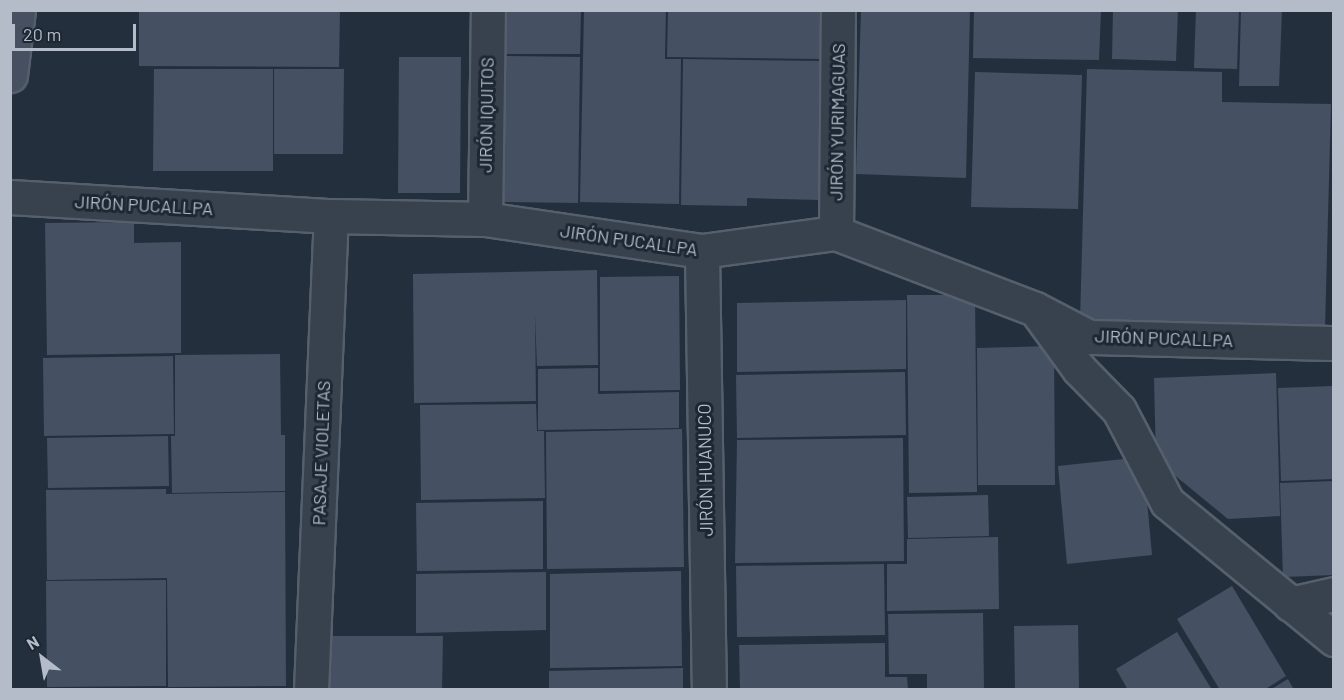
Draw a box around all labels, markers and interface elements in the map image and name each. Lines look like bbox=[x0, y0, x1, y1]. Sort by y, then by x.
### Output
scale bar bbox=[15, 12, 140, 50]
text: 20 m bbox=[23, 23, 61, 45]
street label: JIRÓN YURIMAGUAS bbox=[825, 43, 849, 201]
street label: JIRÓN IQUITOS bbox=[474, 57, 498, 173]
street label: JIRÓN PUCALLPA bbox=[74, 191, 214, 219]
street label: JIRÓN PUCALLPA bbox=[559, 220, 699, 260]
street label: JIRÓN PUCALLPA bbox=[1094, 325, 1234, 351]
street label: PASAJE VIOLETAS bbox=[308, 380, 334, 526]
street label: JIRÓN HUANUCO bbox=[693, 403, 717, 537]
north arrow bbox=[12, 628, 72, 688]
text: N bbox=[23, 631, 42, 653]

